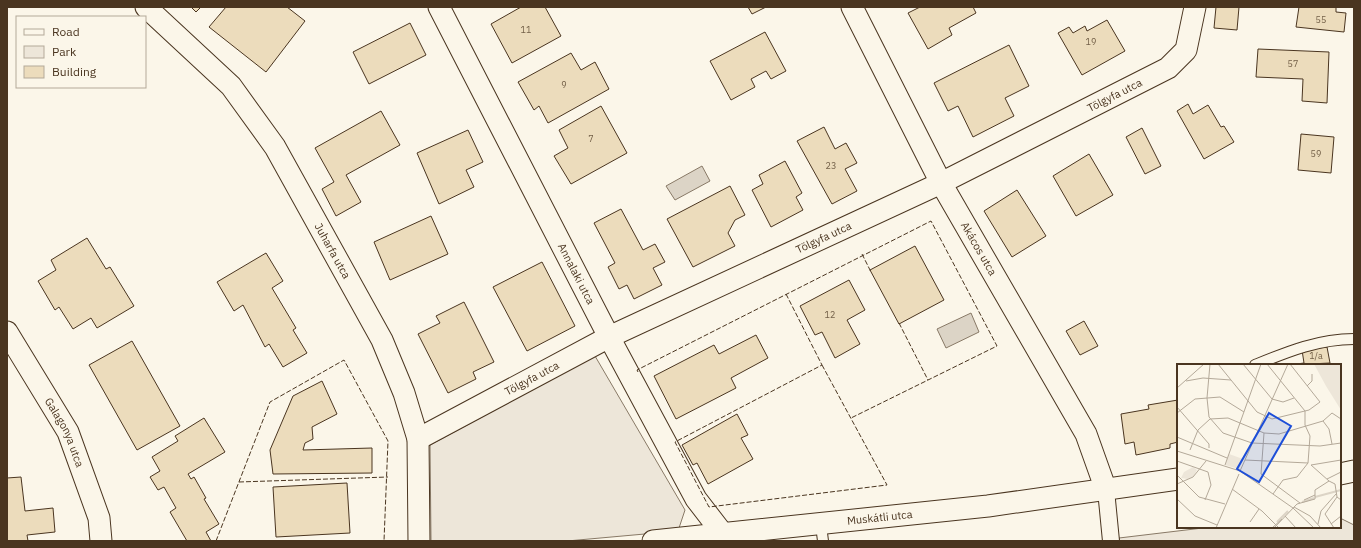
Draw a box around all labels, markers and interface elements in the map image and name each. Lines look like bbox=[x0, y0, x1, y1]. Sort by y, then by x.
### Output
house number: 55 bbox=[1316, 14, 1326, 25]
legend bbox=[16, 16, 146, 88]
text: Road bbox=[52, 24, 80, 39]
house number: 11 bbox=[521, 24, 531, 35]
house number: 19 bbox=[1086, 36, 1096, 47]
text: Park bbox=[52, 44, 77, 59]
house number: 57 bbox=[1288, 58, 1298, 69]
text: Building bbox=[52, 64, 97, 79]
street label: Tölgyfa utca bbox=[1085, 75, 1144, 115]
house number: 9 bbox=[561, 79, 567, 90]
house number: 7 bbox=[588, 133, 594, 144]
house number: 59 bbox=[1311, 148, 1321, 159]
house number: 23 bbox=[826, 160, 836, 171]
street label: Tölgyfa utca bbox=[793, 219, 854, 256]
street label: Akácos utca bbox=[958, 219, 1000, 278]
street label: Juharfa utca bbox=[312, 220, 354, 281]
street label: Annalaki utca bbox=[555, 241, 598, 307]
house number: 12 bbox=[825, 309, 835, 320]
house number: 1/a bbox=[1309, 350, 1323, 361]
street label: Tölgyfa utca bbox=[502, 358, 562, 398]
inset map bbox=[1177, 364, 1341, 528]
street label: Galagonya utca bbox=[42, 395, 87, 469]
street label: Muskátli utca bbox=[846, 507, 913, 528]

